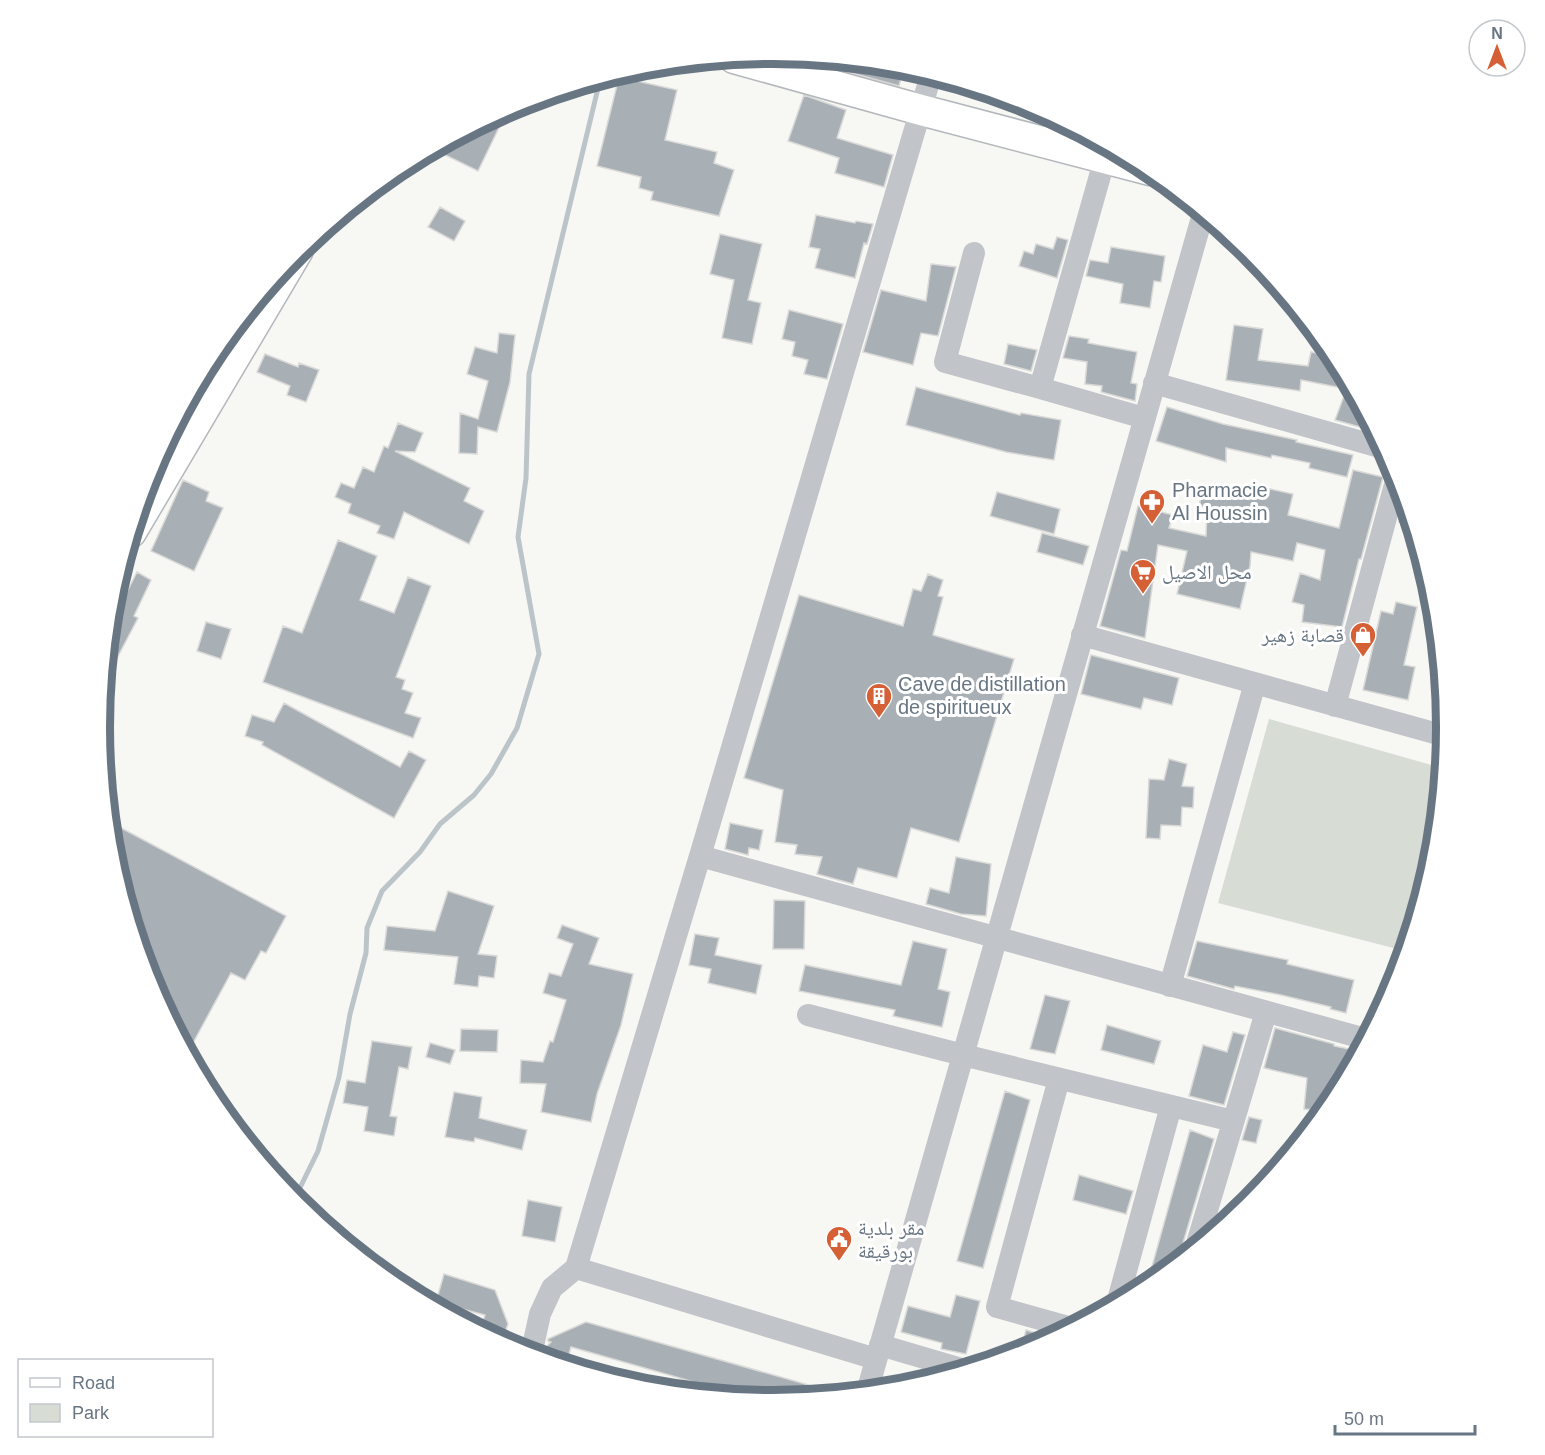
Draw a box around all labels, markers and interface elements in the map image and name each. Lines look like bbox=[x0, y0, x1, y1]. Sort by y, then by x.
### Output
north arrow bbox=[1467, 18, 1527, 78]
text: N bbox=[1491, 25, 1503, 42]
place label: Pharmacie Al Houssin bbox=[1172, 479, 1268, 524]
pharmacy icon: Pharmacie Al Houssin bbox=[1137, 487, 1167, 525]
supermarket icon: محل الاصيل bbox=[1128, 557, 1158, 595]
place label: محل الاصيل bbox=[1162, 561, 1252, 584]
shop icon: قصابة زهير bbox=[1348, 620, 1378, 658]
place label: قصابة زهير bbox=[1261, 624, 1344, 647]
place label: Cave de distillation de spiritueux bbox=[898, 673, 1066, 718]
building icon: Cave de distillation de spiritueux bbox=[864, 681, 894, 719]
place label: مقر بلدية بورقيقة bbox=[858, 1217, 924, 1263]
public building icon: مقر بلدية بورقيقة bbox=[824, 1224, 854, 1262]
legend bbox=[18, 1359, 213, 1437]
text: Road bbox=[72, 1373, 115, 1393]
scale bar bbox=[1335, 1398, 1474, 1436]
text: Park bbox=[72, 1403, 110, 1423]
text: 50 m bbox=[1344, 1409, 1384, 1429]

